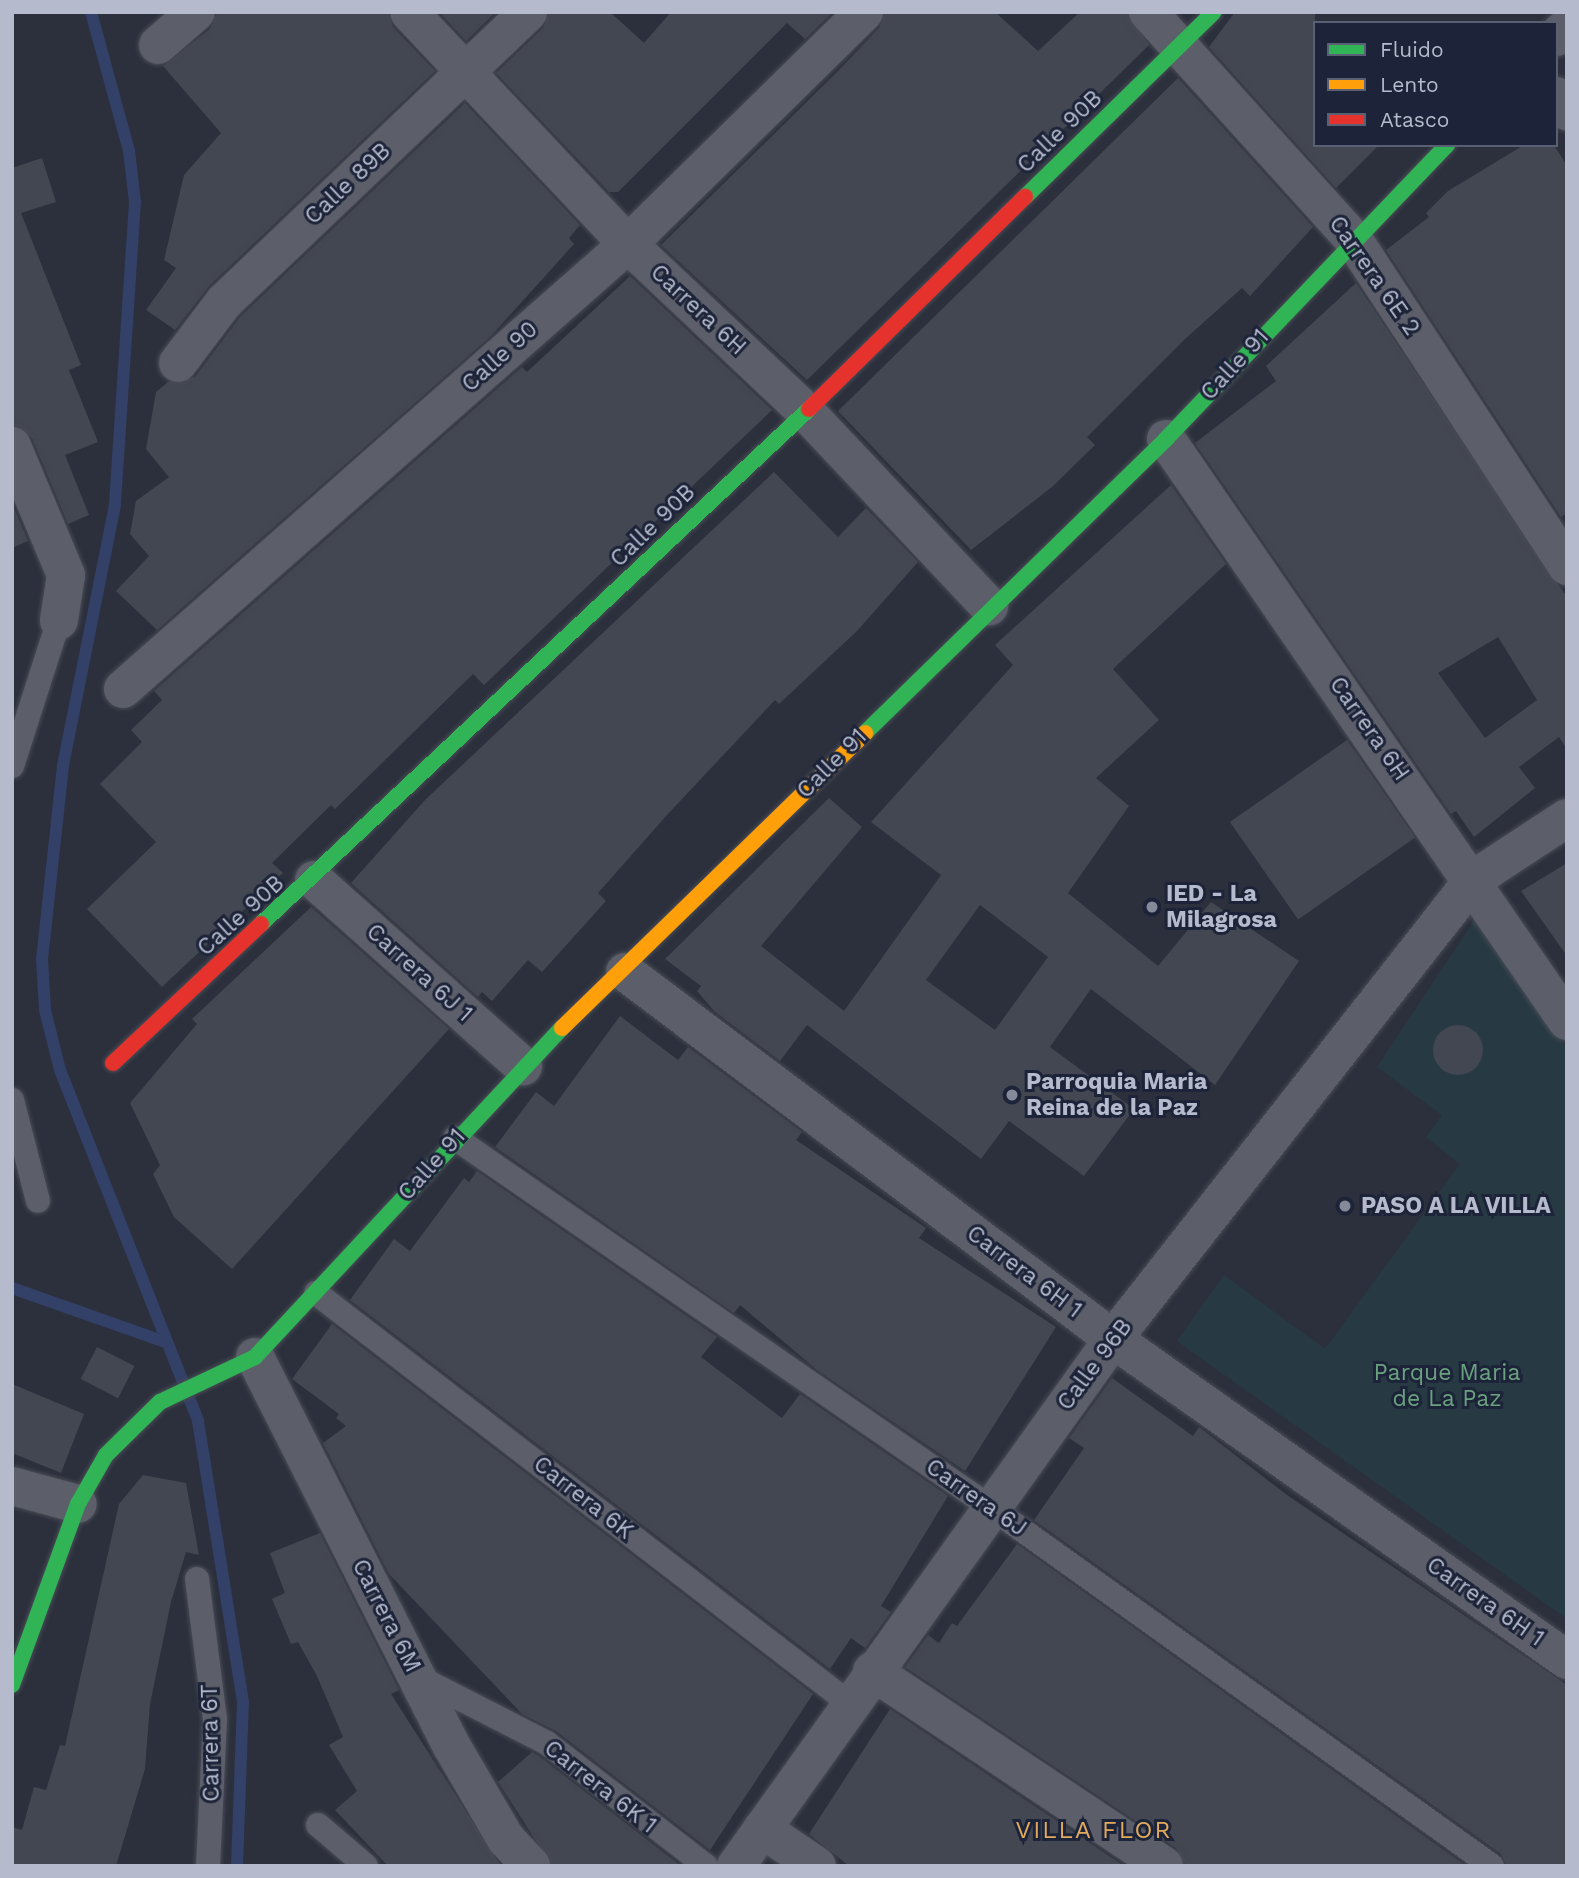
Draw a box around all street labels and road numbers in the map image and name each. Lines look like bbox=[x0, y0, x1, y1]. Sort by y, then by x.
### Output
street label: Calle 90B bbox=[1012, 85, 1108, 179]
street label: Calle 89B bbox=[299, 137, 397, 231]
street label: Carrera 6E 2 bbox=[1322, 211, 1426, 341]
street label: Carrera 6H bbox=[644, 259, 752, 361]
street label: Calle 90 bbox=[456, 316, 544, 398]
street label: Calle 91 bbox=[1195, 324, 1275, 406]
street label: Calle 90B bbox=[605, 479, 701, 573]
street label: Carrera 6H bbox=[1323, 671, 1415, 787]
street label: Calle 91 bbox=[791, 723, 873, 805]
street label: Calle 90B bbox=[192, 870, 290, 962]
street label: Carrera 6J 1 bbox=[360, 918, 478, 1028]
street label: Calle 91 bbox=[393, 1123, 471, 1207]
street label: Carrera 6H 1 bbox=[961, 1219, 1087, 1325]
street label: Calle 96B bbox=[1052, 1314, 1138, 1416]
street label: Carrera 6K bbox=[527, 1450, 639, 1546]
street label: Carrera 6J bbox=[920, 1453, 1032, 1543]
street label: Carrera 6H 1 bbox=[1421, 1551, 1549, 1653]
street label: Carrera 6M bbox=[346, 1554, 426, 1678]
street label: Carrera 6T bbox=[196, 1684, 226, 1802]
street label: Carrera 6K 1 bbox=[538, 1734, 662, 1840]

